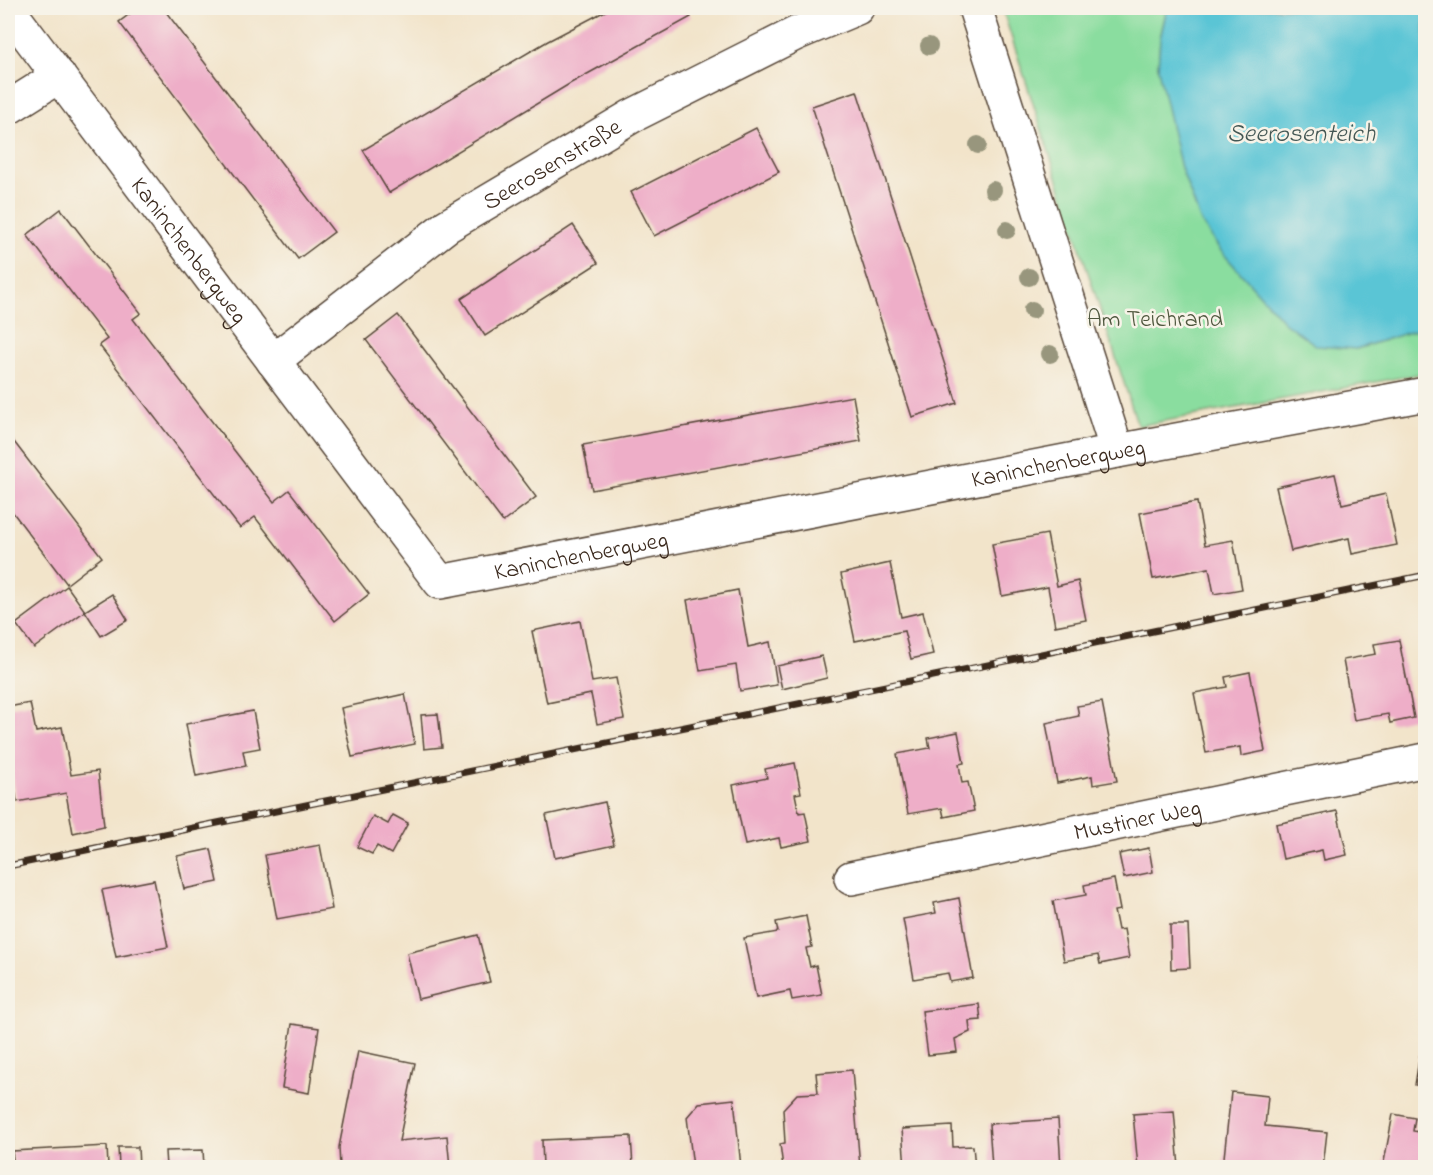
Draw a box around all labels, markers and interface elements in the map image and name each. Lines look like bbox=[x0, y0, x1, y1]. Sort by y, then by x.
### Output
street label: Seerosenstraße bbox=[477, 111, 629, 221]
water label: Seerosenteich bbox=[1227, 116, 1376, 154]
street label: Kaninchenbergweg bbox=[121, 171, 255, 333]
park label: Am Teichrand bbox=[1087, 303, 1224, 338]
street label: Kaninchenbergweg bbox=[969, 431, 1148, 499]
street label: Kaninchenbergweg bbox=[491, 523, 671, 591]
street label: Mustiner Weg bbox=[1071, 792, 1204, 852]

